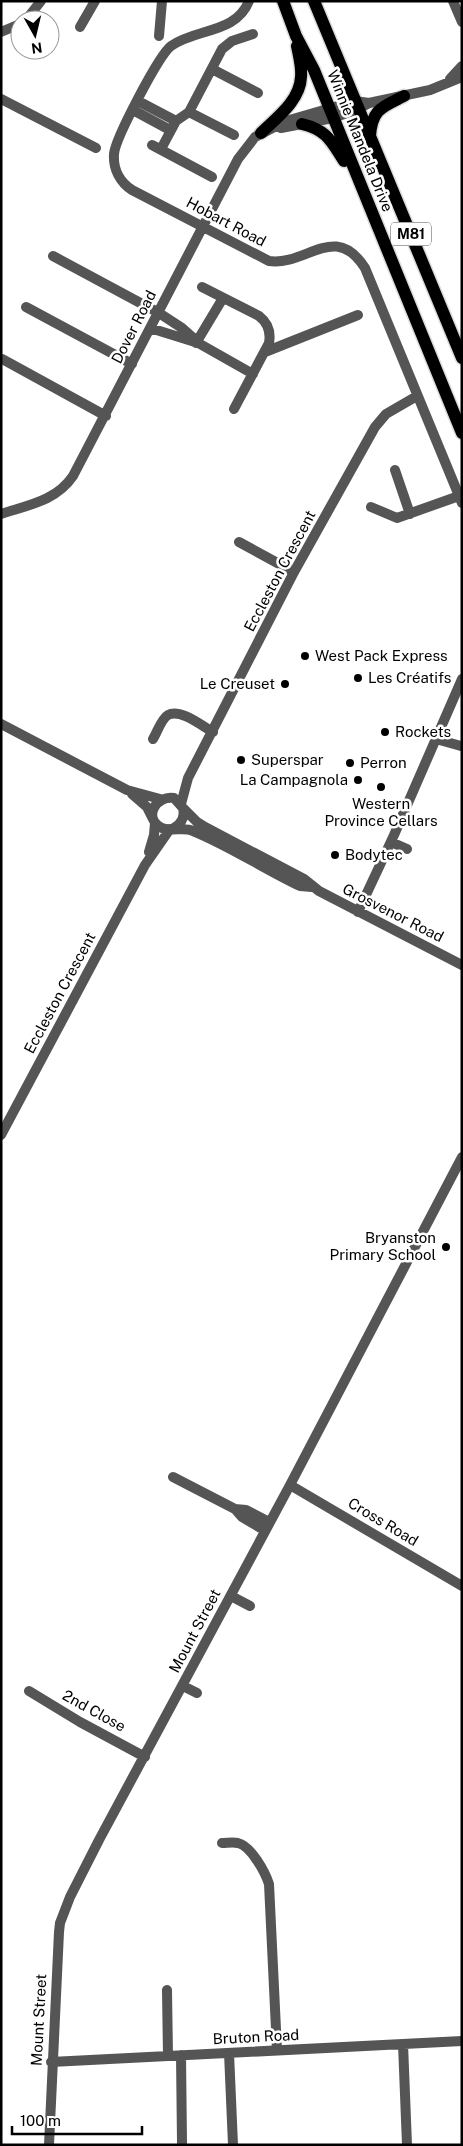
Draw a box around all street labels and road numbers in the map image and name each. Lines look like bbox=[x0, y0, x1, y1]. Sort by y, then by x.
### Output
street label: Winnie Mandela Drive bbox=[324, 68, 397, 214]
street label: Hobart Road bbox=[184, 193, 269, 250]
road number: M81 bbox=[391, 222, 431, 245]
street label: Dover Road bbox=[108, 287, 159, 366]
street label: Eccleston Crescent bbox=[240, 507, 319, 634]
street label: Grosvenor Road bbox=[340, 880, 446, 945]
street label: Eccleston Crescent bbox=[20, 929, 99, 1056]
street label: Cross Road bbox=[345, 1494, 421, 1549]
street label: Mount Street bbox=[165, 1586, 224, 1675]
street label: 2nd Close bbox=[60, 1686, 129, 1735]
street label: Mount Street bbox=[28, 1973, 49, 2066]
street label: Bruton Road bbox=[212, 2026, 300, 2047]

